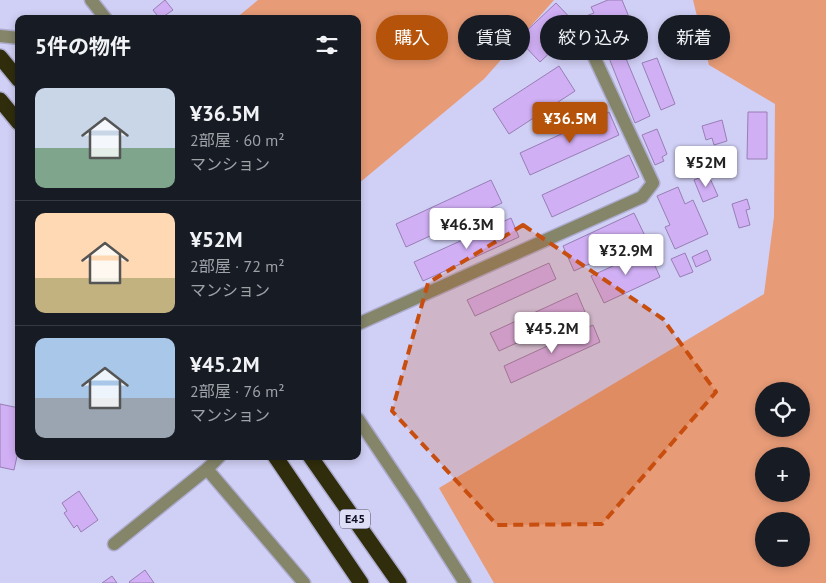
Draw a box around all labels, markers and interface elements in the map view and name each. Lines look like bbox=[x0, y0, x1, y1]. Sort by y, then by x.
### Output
chip: 購入 bbox=[376, 15, 448, 60]
chip: 賃貸 bbox=[458, 15, 530, 60]
chip: 絞り込み bbox=[540, 15, 648, 60]
chip: 新着 bbox=[658, 15, 730, 60]
icon: filters bbox=[313, 31, 341, 59]
text: 5件の物件 bbox=[35, 33, 131, 60]
text: ¥36.5M bbox=[190, 100, 260, 127]
pin: ¥36.5M bbox=[529, 102, 611, 144]
icon: home bbox=[75, 108, 135, 168]
text: ¥36.5M bbox=[543, 108, 597, 128]
text: 2部屋 · 60 m² bbox=[190, 130, 285, 150]
pin: ¥52M bbox=[676, 146, 736, 188]
text: ¥52M bbox=[686, 152, 726, 172]
text: マンション bbox=[190, 154, 270, 174]
pin: ¥46.3M bbox=[426, 208, 508, 250]
text: ¥46.3M bbox=[440, 214, 494, 234]
text: ¥52M bbox=[190, 226, 243, 253]
icon: home bbox=[75, 233, 135, 293]
pin: ¥32.9M bbox=[585, 234, 667, 276]
text: ¥32.9M bbox=[599, 240, 653, 260]
text: 2部屋 · 72 m² bbox=[190, 256, 285, 276]
text: マンション bbox=[190, 280, 270, 300]
pin: ¥45.2M bbox=[511, 312, 593, 354]
text: ¥45.2M bbox=[525, 318, 579, 338]
text: ¥45.2M bbox=[190, 351, 260, 378]
icon: home bbox=[75, 358, 135, 418]
text: 2部屋 · 76 m² bbox=[190, 381, 285, 401]
map controls bbox=[755, 382, 810, 567]
button: locate bbox=[755, 382, 810, 437]
text: マンション bbox=[190, 405, 270, 425]
button: + bbox=[755, 447, 810, 502]
road number: E45 bbox=[340, 509, 370, 528]
button: − bbox=[755, 512, 810, 567]

